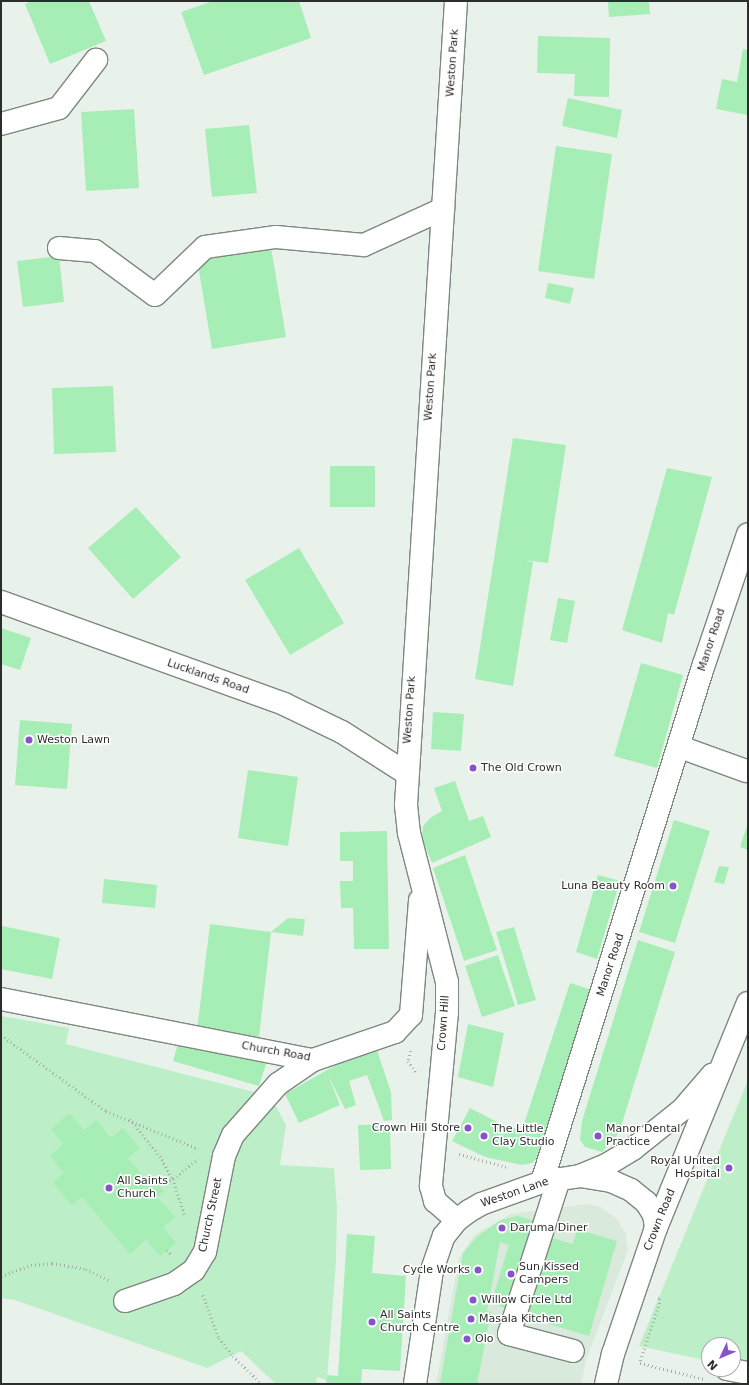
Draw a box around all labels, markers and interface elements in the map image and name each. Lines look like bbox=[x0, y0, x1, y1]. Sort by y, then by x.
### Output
street label: Weston Park bbox=[444, 29, 462, 97]
street label: Weston Park bbox=[422, 353, 440, 421]
street label: Manor Road bbox=[696, 607, 728, 673]
street label: Lucklands Road bbox=[165, 657, 251, 697]
street label: Weston Park bbox=[401, 676, 419, 744]
place label: Weston Lawn bbox=[37, 733, 110, 747]
marker: Weston Lawn bbox=[24, 735, 34, 745]
place label: The Old Crown bbox=[481, 761, 562, 775]
marker: The Old Crown bbox=[468, 763, 478, 773]
place label: Luna Beauty Room bbox=[561, 879, 665, 893]
marker: Luna Beauty Room bbox=[668, 881, 678, 891]
street label: Manor Road bbox=[595, 932, 627, 998]
street label: Crown Hill bbox=[435, 995, 453, 1051]
street label: Church Road bbox=[240, 1039, 312, 1065]
place label: Crown Hill Store bbox=[372, 1121, 460, 1135]
marker: Crown Hill Store bbox=[463, 1123, 473, 1133]
place label: The Little Clay Studio bbox=[492, 1123, 555, 1149]
place label: Manor Dental Practice bbox=[606, 1123, 680, 1149]
marker: The Little Clay Studio bbox=[479, 1131, 489, 1141]
marker: Manor Dental Practice bbox=[593, 1131, 603, 1141]
place label: Royal United Hospital bbox=[650, 1155, 720, 1181]
marker: Royal United Hospital bbox=[723, 1162, 735, 1174]
place label: All Saints Church bbox=[117, 1175, 168, 1201]
street label: Weston Lane bbox=[479, 1175, 551, 1211]
street label: Church Street bbox=[197, 1177, 225, 1253]
marker: All Saints Church bbox=[104, 1183, 114, 1193]
street label: Crown Road bbox=[642, 1187, 678, 1253]
place label: Daruma Diner bbox=[510, 1221, 587, 1235]
marker: Daruma Diner bbox=[497, 1223, 507, 1233]
place label: Sun Kissed Campers bbox=[519, 1261, 579, 1287]
place label: Cycle Works bbox=[403, 1263, 470, 1277]
marker: Cycle Works bbox=[473, 1265, 483, 1275]
marker: Sun Kissed Campers bbox=[506, 1269, 516, 1279]
place label: Willow Circle Ltd bbox=[481, 1293, 572, 1307]
marker: Willow Circle Ltd bbox=[468, 1295, 478, 1305]
place label: All Saints Church Centre bbox=[380, 1309, 459, 1335]
place label: Masala Kitchen bbox=[479, 1312, 562, 1326]
marker: Masala Kitchen bbox=[466, 1314, 476, 1324]
marker: All Saints Church Centre bbox=[367, 1317, 377, 1327]
place label: Olo bbox=[475, 1332, 493, 1346]
marker: Olo bbox=[462, 1334, 472, 1344]
north arrow bbox=[701, 1337, 741, 1377]
text: N bbox=[705, 1357, 721, 1373]

